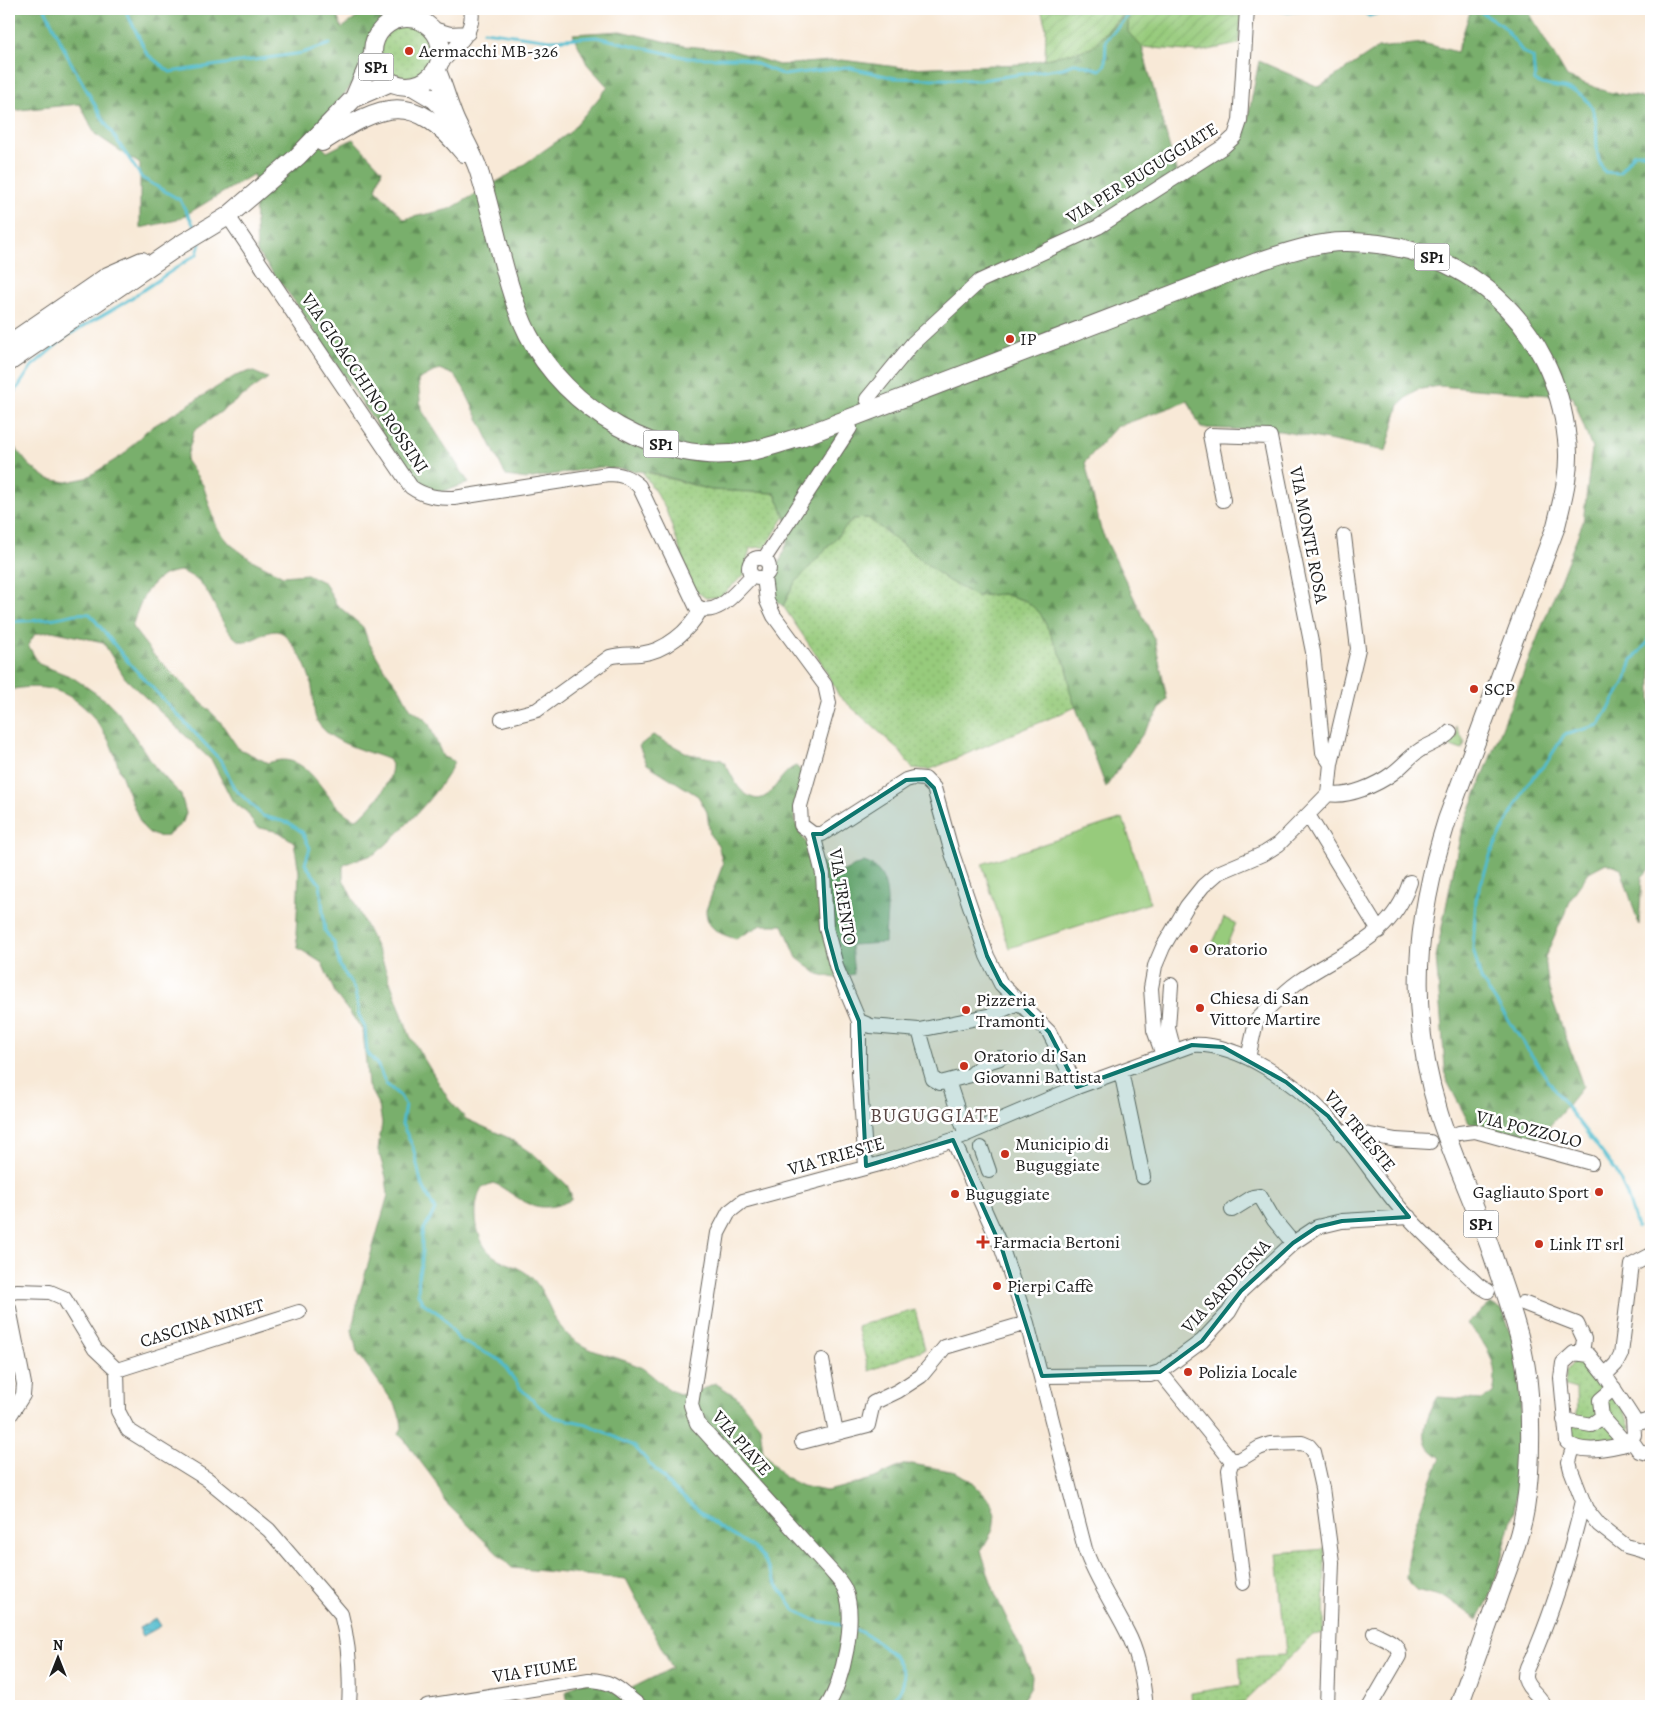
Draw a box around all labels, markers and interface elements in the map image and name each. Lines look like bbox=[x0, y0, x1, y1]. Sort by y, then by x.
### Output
place label: Aermacchi MB-326 bbox=[418, 39, 558, 63]
marker: Aermacchi MB-326 bbox=[403, 45, 415, 57]
road number: SP1 bbox=[358, 54, 394, 80]
street label: VIA PER BUGUGGIATE bbox=[1061, 117, 1222, 230]
road number: SP1 bbox=[1414, 243, 1450, 270]
street label: VIA GIOACCHINO ROSSINI bbox=[295, 288, 434, 478]
place label: IP bbox=[1020, 327, 1036, 351]
marker: IP bbox=[1004, 333, 1016, 345]
road number: SP1 bbox=[644, 430, 678, 458]
street label: VIA MONTE ROSA bbox=[1284, 464, 1334, 606]
place label: SCP bbox=[1484, 677, 1515, 701]
marker: SCP bbox=[1468, 683, 1480, 695]
street label: VIA TRENTO bbox=[823, 846, 862, 947]
place label: Oratorio bbox=[1204, 937, 1267, 961]
marker: Oratorio bbox=[1188, 943, 1200, 955]
place label: Chiesa di San Vittore Martire bbox=[1209, 986, 1321, 1031]
place label: Pizzeria Tramonti bbox=[976, 988, 1045, 1033]
marker: Chiesa di San Vittore Martire bbox=[1194, 1002, 1206, 1014]
marker: Pizzeria Tramonti bbox=[960, 1004, 972, 1016]
place label: Oratorio di San Giovanni Battista bbox=[974, 1044, 1102, 1089]
marker: Oratorio di San Giovanni Battista bbox=[958, 1060, 970, 1072]
street label: VIA TRIESTE bbox=[1318, 1084, 1401, 1177]
district label: BUGUGGIATE bbox=[870, 1102, 1000, 1129]
street label: VIA POZZOLO bbox=[1473, 1104, 1584, 1154]
street label: VIA TRIESTE bbox=[784, 1131, 887, 1182]
place label: Municipio di Buguggiate bbox=[1015, 1132, 1109, 1177]
marker: Municipio di Buguggiate bbox=[999, 1148, 1011, 1160]
place label: Gagliauto Sport bbox=[1473, 1180, 1589, 1204]
place label: Buguggiate bbox=[965, 1182, 1050, 1206]
marker: Gagliauto Sport bbox=[1593, 1186, 1605, 1198]
marker: Buguggiate bbox=[949, 1188, 961, 1200]
road number: SP1 bbox=[1464, 1210, 1498, 1238]
place label: Farmacia Bertoni bbox=[993, 1230, 1120, 1254]
place label: Link IT srl bbox=[1549, 1232, 1624, 1256]
street label: VIA SARDEGNA bbox=[1175, 1233, 1276, 1339]
marker: Farmacia Bertoni bbox=[977, 1236, 989, 1248]
marker: Link IT srl bbox=[1533, 1238, 1545, 1250]
place label: Pierpi Caffè bbox=[1007, 1274, 1094, 1298]
marker: Pierpi Caffè bbox=[991, 1280, 1003, 1292]
street label: CASCINA NINET bbox=[137, 1293, 267, 1353]
place label: Polizia Locale bbox=[1198, 1360, 1297, 1384]
marker: Polizia Locale bbox=[1182, 1366, 1194, 1378]
street label: VIA PIAVE bbox=[706, 1405, 777, 1481]
north arrow bbox=[32, 1632, 82, 1682]
text: N bbox=[53, 1636, 63, 1655]
street label: VIA FIUME bbox=[490, 1651, 579, 1689]

